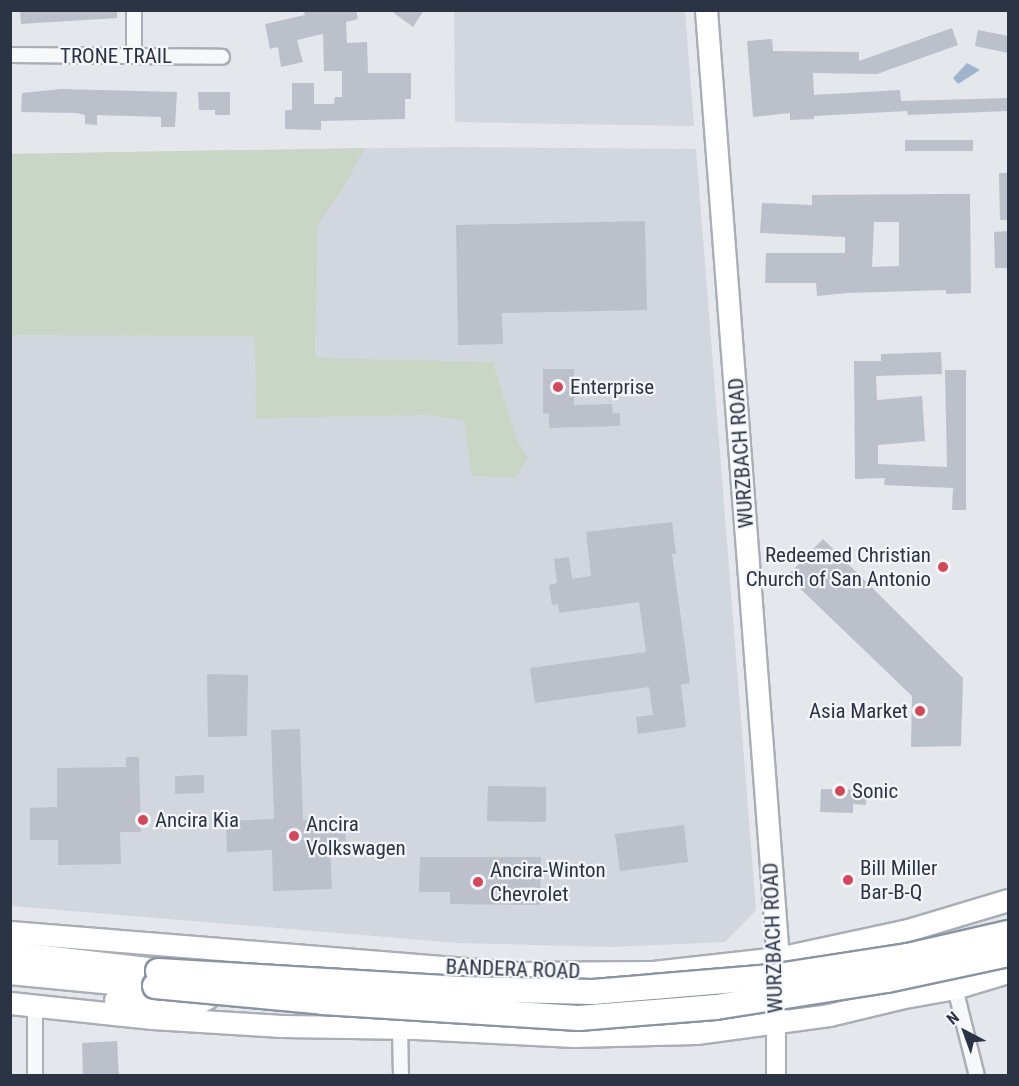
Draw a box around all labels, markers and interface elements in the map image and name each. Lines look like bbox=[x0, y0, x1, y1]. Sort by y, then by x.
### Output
street label: TRONE TRAIL bbox=[60, 43, 172, 69]
place label: Enterprise bbox=[570, 374, 654, 400]
street label: WURZBACH ROAD bbox=[723, 377, 759, 529]
marker: Enterprise bbox=[551, 380, 565, 394]
place label: Redeemed Christian Church of San Antonio bbox=[746, 542, 931, 592]
marker: Redeemed Christian Church of San Antonio bbox=[936, 560, 950, 574]
place label: Asia Market bbox=[809, 698, 908, 724]
marker: Asia Market bbox=[913, 704, 927, 718]
place label: Sonic bbox=[852, 778, 898, 804]
marker: Sonic bbox=[833, 784, 847, 798]
place label: Ancira Kia bbox=[155, 807, 239, 833]
place label: Ancira Volkswagen bbox=[306, 811, 406, 861]
marker: Ancira Kia bbox=[136, 813, 150, 827]
marker: Ancira Volkswagen bbox=[287, 829, 301, 843]
place label: Bill Miller Bar-B-Q bbox=[860, 855, 937, 905]
place label: Ancira-Winton Chevrolet bbox=[490, 857, 606, 907]
street label: WURZBACH ROAD bbox=[758, 862, 788, 1014]
marker: Bill Miller Bar-B-Q bbox=[841, 873, 855, 887]
marker: Ancira-Winton Chevrolet bbox=[471, 875, 485, 889]
street label: BANDERA ROAD bbox=[445, 954, 581, 984]
north arrow bbox=[935, 1002, 995, 1062]
text: N bbox=[943, 1008, 963, 1028]

